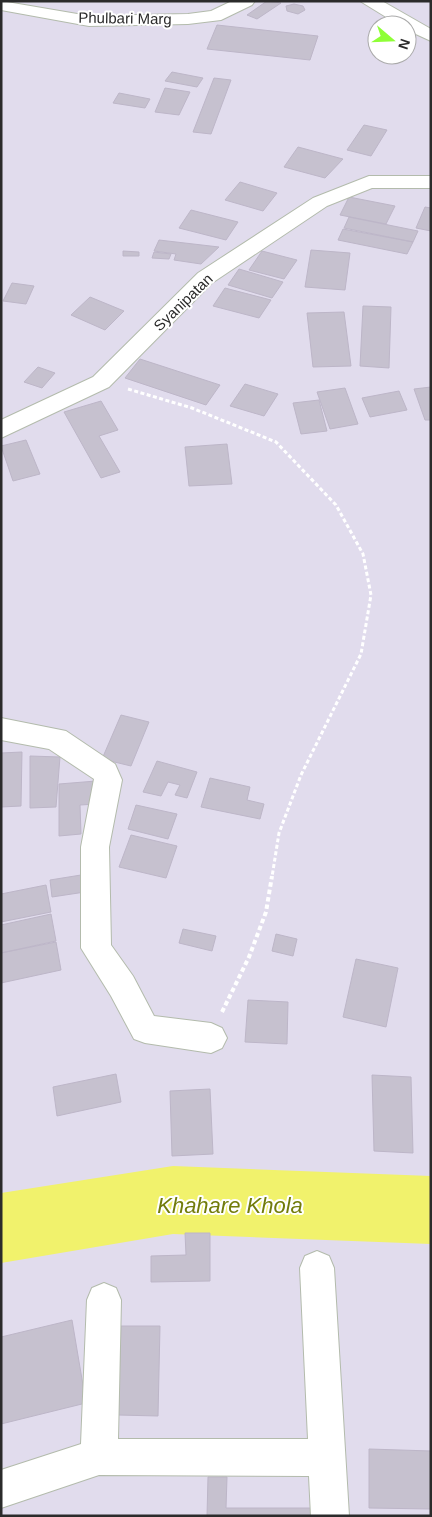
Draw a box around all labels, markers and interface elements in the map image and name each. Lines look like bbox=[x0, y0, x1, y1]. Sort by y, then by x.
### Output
street label: Phulbari Marg bbox=[78, 9, 172, 27]
north arrow bbox=[367, 15, 417, 65]
text: N bbox=[395, 37, 414, 52]
street label: Syanipatan bbox=[150, 270, 216, 334]
water label: Khahare Khola bbox=[157, 1193, 303, 1218]

